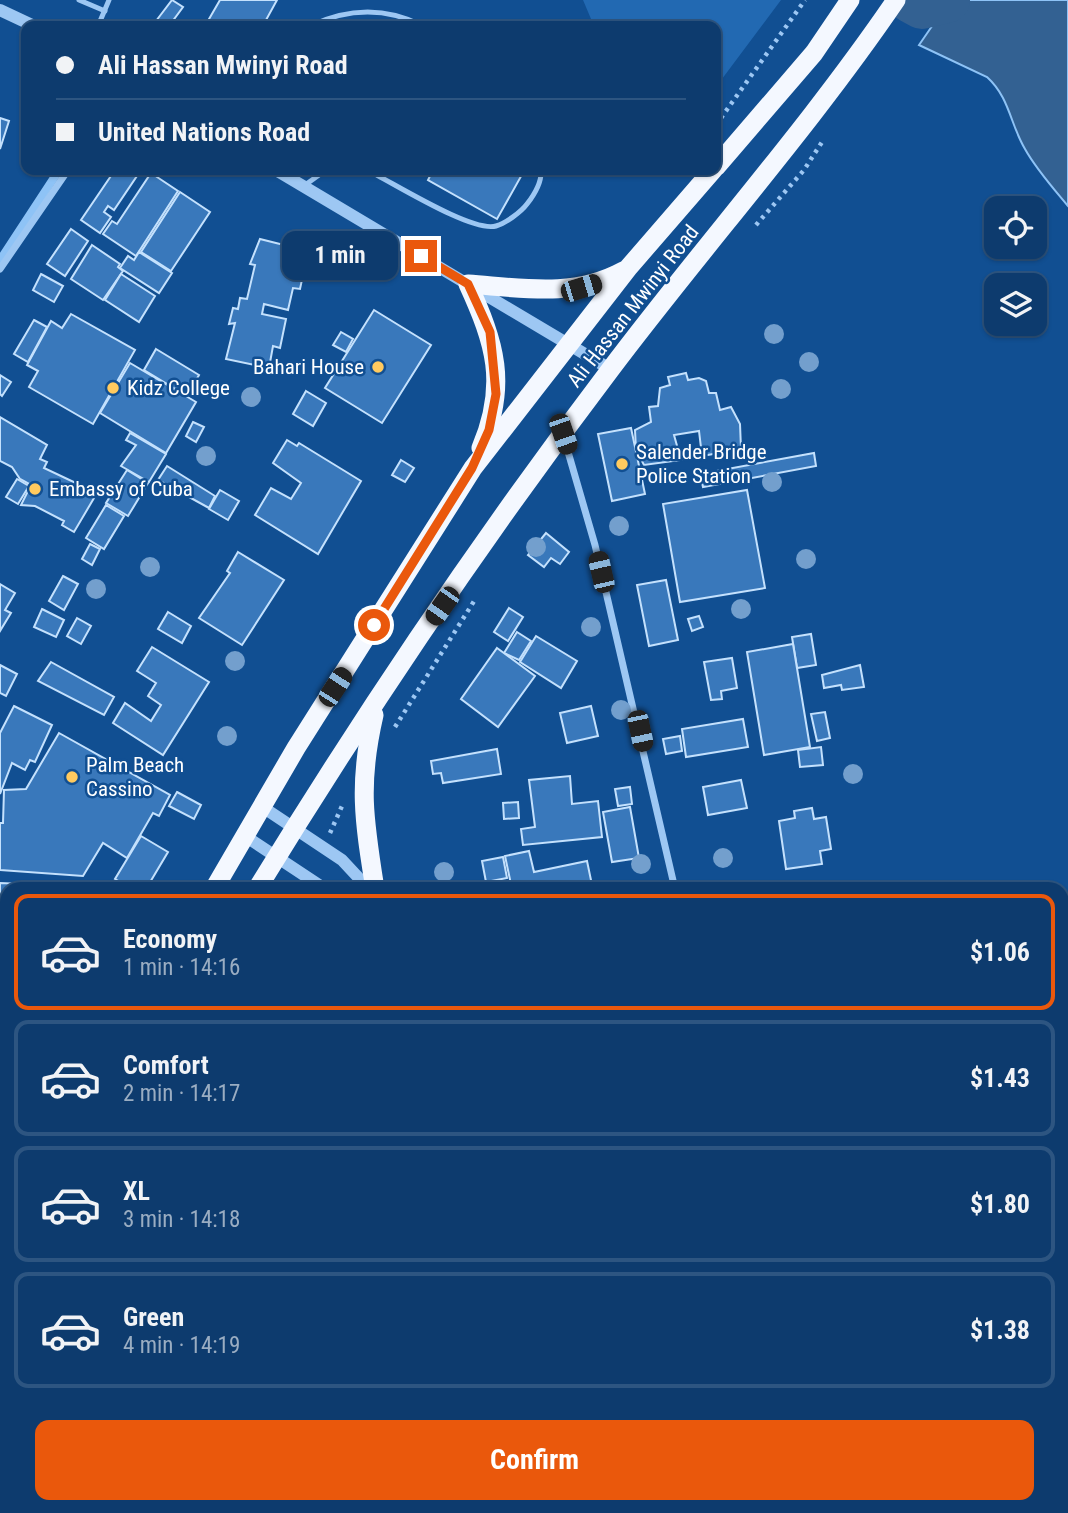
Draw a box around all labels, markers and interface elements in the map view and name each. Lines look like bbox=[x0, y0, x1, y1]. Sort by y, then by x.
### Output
text: Ali Hassan Mwinyi Road bbox=[98, 50, 348, 80]
text: United Nations Road bbox=[98, 117, 310, 147]
map controls bbox=[984, 196, 1047, 336]
button: locate bbox=[984, 196, 1047, 259]
street label: Ali Hassan Mwinyi Road bbox=[562, 220, 704, 392]
callout: 1 min bbox=[281, 232, 396, 280]
route end bbox=[405, 240, 437, 272]
text: 1 min bbox=[314, 242, 366, 269]
car bbox=[558, 272, 605, 304]
button: layers bbox=[984, 273, 1047, 336]
place label: Bahari House bbox=[253, 355, 364, 379]
marker: Bahari House bbox=[370, 359, 386, 375]
place label: Kidz College bbox=[127, 376, 230, 400]
marker: Kidz College bbox=[105, 380, 121, 396]
car bbox=[547, 411, 580, 457]
place label: Salender Bridge Police Station bbox=[636, 440, 767, 488]
marker: Salender Bridge Police Station bbox=[614, 456, 630, 472]
place label: Embassy of Cuba bbox=[49, 477, 193, 501]
marker: Embassy of Cuba bbox=[27, 481, 43, 497]
car bbox=[587, 549, 616, 595]
car bbox=[422, 583, 463, 629]
route start bbox=[358, 609, 390, 641]
car bbox=[315, 664, 356, 710]
car bbox=[626, 708, 655, 754]
place label: Palm Beach Cassino bbox=[86, 753, 184, 801]
marker: Palm Beach Cassino bbox=[64, 769, 80, 785]
icon: car bbox=[39, 921, 102, 984]
text: Economy bbox=[123, 924, 217, 954]
text: $1.06 bbox=[970, 937, 1030, 967]
text: 1 min · 14:16 bbox=[123, 954, 240, 981]
icon: car bbox=[39, 1047, 102, 1110]
text: Comfort bbox=[123, 1050, 209, 1080]
text: $1.43 bbox=[970, 1063, 1030, 1093]
text: 2 min · 14:17 bbox=[123, 1080, 240, 1107]
icon: car bbox=[39, 1173, 102, 1236]
text: XL bbox=[123, 1176, 150, 1206]
text: $1.80 bbox=[970, 1189, 1030, 1219]
text: 3 min · 14:18 bbox=[123, 1206, 240, 1233]
icon: car bbox=[39, 1299, 102, 1362]
text: Green bbox=[123, 1302, 184, 1332]
text: $1.38 bbox=[970, 1315, 1030, 1345]
text: 4 min · 14:19 bbox=[123, 1332, 240, 1359]
button: Confirm bbox=[35, 1420, 1034, 1500]

